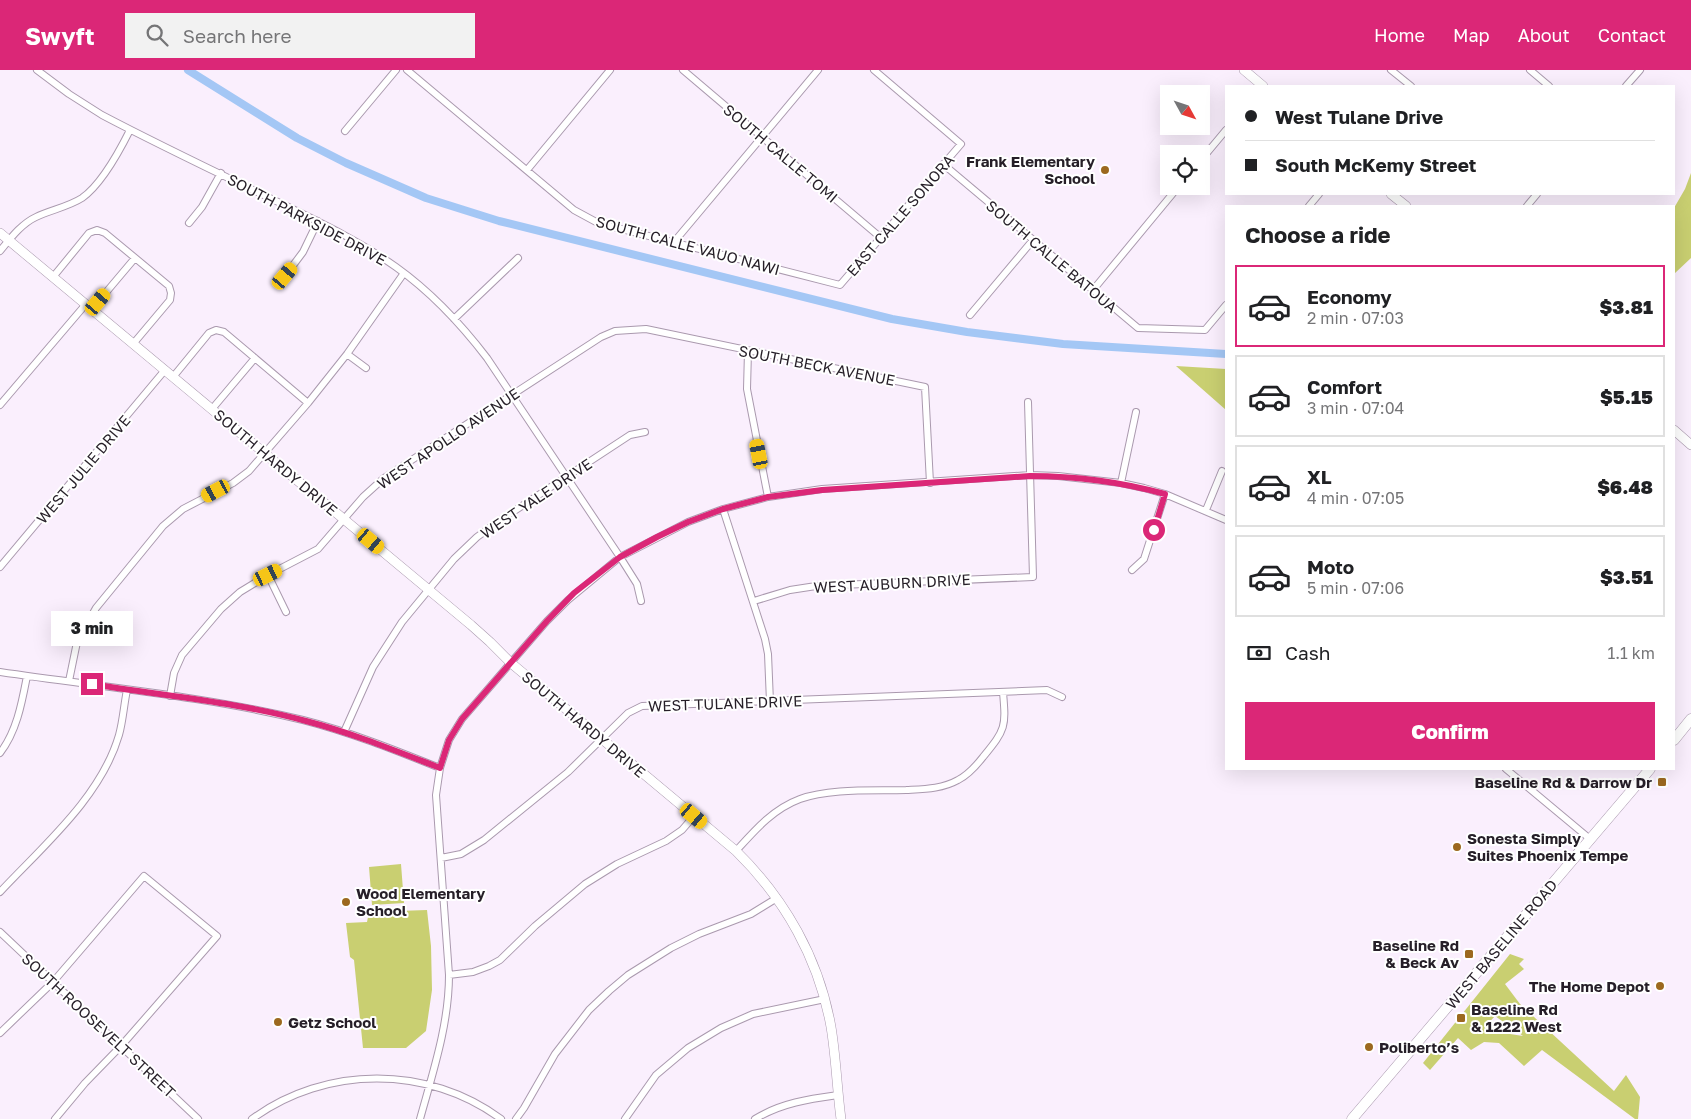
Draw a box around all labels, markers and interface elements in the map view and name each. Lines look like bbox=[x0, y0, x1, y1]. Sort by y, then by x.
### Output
search box bbox=[125, 13, 475, 58]
text: Swyft bbox=[25, 21, 95, 50]
icon: search bbox=[143, 21, 171, 49]
text: Search here bbox=[183, 24, 292, 47]
text: Home bbox=[1374, 24, 1425, 46]
text: Map bbox=[1453, 24, 1490, 46]
text: About bbox=[1518, 24, 1570, 46]
text: Contact bbox=[1598, 24, 1666, 46]
north arrow bbox=[1160, 85, 1210, 135]
map controls bbox=[1160, 85, 1210, 195]
street label: SOUTH CALLE TOMI bbox=[720, 100, 842, 206]
text: West Tulane Drive bbox=[1275, 105, 1443, 128]
button: locate bbox=[1160, 145, 1210, 195]
street label: EAST CALLE SONORA bbox=[842, 151, 958, 279]
place label: Frank Elementary School bbox=[966, 152, 1095, 187]
text: South McKemy Street bbox=[1275, 153, 1476, 176]
marker: Frank Elementary School bbox=[1099, 164, 1111, 176]
street label: SOUTH PARKSIDE DRIVE bbox=[224, 169, 390, 269]
street label: SOUTH CALLE BATOUA bbox=[983, 196, 1121, 316]
street label: SOUTH CALLE VAUO NAWI bbox=[594, 212, 782, 278]
text: Choose a ride bbox=[1245, 221, 1391, 248]
car bbox=[269, 260, 300, 292]
icon: car bbox=[1247, 284, 1292, 329]
text: Economy bbox=[1307, 285, 1392, 308]
car bbox=[82, 286, 113, 318]
text: $3.81 bbox=[1600, 295, 1653, 318]
text: 2 min · 07:03 bbox=[1307, 308, 1404, 328]
street label: SOUTH BECK AVENUE bbox=[737, 341, 897, 389]
icon: car bbox=[1247, 374, 1292, 419]
text: Comfort bbox=[1307, 375, 1382, 398]
street label: WEST APOLLO AVENUE bbox=[373, 384, 523, 492]
text: $5.15 bbox=[1600, 385, 1653, 408]
text: 3 min · 07:04 bbox=[1307, 398, 1404, 418]
street label: SOUTH HARDY DRIVE bbox=[211, 405, 341, 519]
street label: WEST JULIE DRIVE bbox=[32, 411, 134, 527]
car bbox=[748, 438, 769, 470]
street label: WEST YALE DRIVE bbox=[477, 454, 595, 542]
icon: car bbox=[1247, 464, 1292, 509]
text: XL bbox=[1307, 465, 1332, 488]
text: $6.48 bbox=[1597, 475, 1653, 498]
car bbox=[199, 477, 232, 505]
text: 4 min · 07:05 bbox=[1307, 488, 1404, 508]
route start bbox=[1143, 519, 1165, 541]
car bbox=[354, 526, 387, 556]
icon: car bbox=[1247, 554, 1292, 599]
text: Moto bbox=[1307, 555, 1354, 578]
car bbox=[251, 562, 284, 588]
text: $3.51 bbox=[1600, 565, 1653, 588]
street label: WEST AUBURN DRIVE bbox=[813, 570, 971, 596]
text: 5 min · 07:06 bbox=[1307, 578, 1404, 598]
callout: 3 min bbox=[51, 612, 133, 646]
text: 3 min bbox=[71, 618, 113, 638]
icon: cash bbox=[1245, 639, 1273, 667]
text: Cash bbox=[1285, 641, 1330, 664]
text: 1.1 km bbox=[1607, 643, 1655, 663]
street label: SOUTH HARDY DRIVE bbox=[519, 667, 649, 781]
route end bbox=[81, 673, 103, 695]
street label: WEST TULANE DRIVE bbox=[648, 691, 802, 715]
button: Confirm bbox=[1245, 702, 1655, 760]
place label: Baseline Rd & Darrow Dr bbox=[1474, 773, 1652, 791]
marker: Baseline Rd & Darrow Dr bbox=[1656, 776, 1668, 788]
car bbox=[677, 801, 710, 831]
place label: Sonesta Simply Suites Phoenix Tempe bbox=[1467, 829, 1628, 864]
marker: Sonesta Simply Suites Phoenix Tempe bbox=[1451, 841, 1463, 853]
street label: WEST BASELINE ROAD bbox=[1442, 876, 1560, 1012]
place label: Wood Elementary School bbox=[356, 884, 485, 919]
marker: Wood Elementary School bbox=[340, 896, 352, 908]
place label: Baseline Rd & Beck Av bbox=[1372, 936, 1459, 971]
marker: Baseline Rd & Beck Av bbox=[1463, 948, 1475, 960]
street label: SOUTH ROOSEVELT STREET bbox=[18, 949, 180, 1101]
place label: The Home Depot bbox=[1529, 977, 1650, 995]
marker: The Home Depot bbox=[1654, 980, 1666, 992]
place label: Baseline Rd & 1222 West bbox=[1471, 1000, 1562, 1035]
marker: Baseline Rd & 1222 West bbox=[1455, 1012, 1467, 1024]
place label: Getz School bbox=[288, 1013, 376, 1031]
marker: Getz School bbox=[272, 1016, 284, 1028]
place label: Poliberto’s bbox=[1379, 1038, 1459, 1056]
marker: Poliberto’s bbox=[1363, 1041, 1375, 1053]

